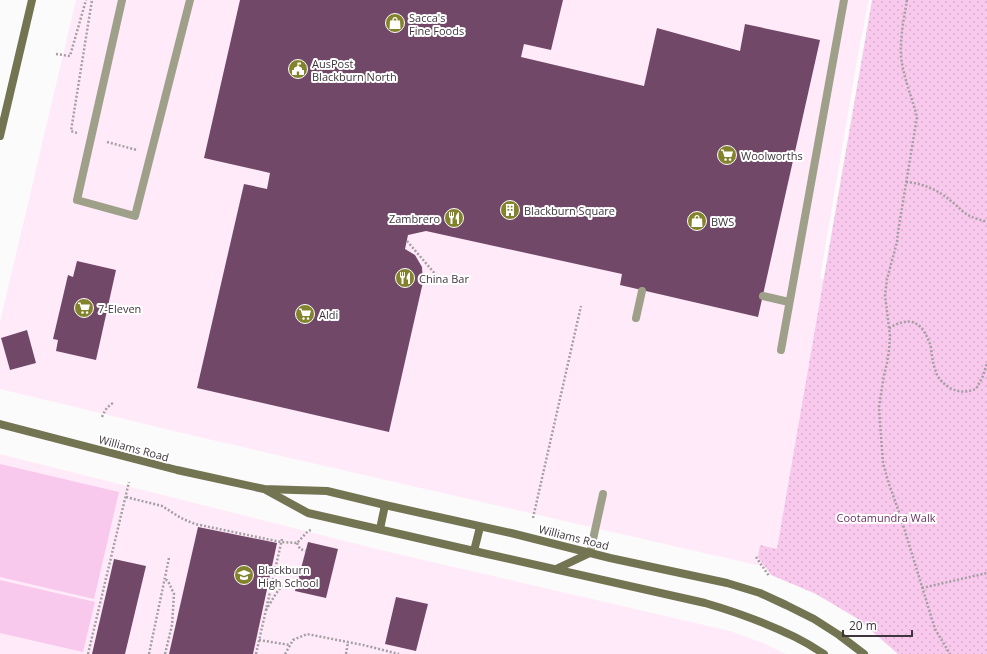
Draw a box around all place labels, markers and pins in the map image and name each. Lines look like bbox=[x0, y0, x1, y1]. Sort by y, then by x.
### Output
place label: Sacca's Fine Foods bbox=[409, 10, 464, 38]
shop icon: Sacca's Fine Foods bbox=[384, 12, 406, 34]
place label: AusPost Blackburn North bbox=[312, 56, 397, 84]
public building icon: AusPost Blackburn North bbox=[287, 58, 309, 80]
supermarket icon: Woolworths bbox=[716, 144, 738, 166]
place label: Woolworths bbox=[741, 148, 803, 163]
building icon: Blackburn Square bbox=[499, 199, 521, 221]
place label: Blackburn Square bbox=[524, 203, 615, 218]
restaurant icon: Zambrero bbox=[443, 207, 465, 229]
shop icon: BWS bbox=[686, 210, 708, 232]
place label: Zambrero bbox=[389, 211, 440, 226]
place label: BWS bbox=[711, 214, 734, 229]
restaurant icon: China Bar bbox=[394, 267, 416, 289]
place label: China Bar bbox=[419, 271, 469, 286]
supermarket icon: 7-Eleven bbox=[73, 297, 95, 319]
place label: 7-Eleven bbox=[98, 301, 141, 316]
supermarket icon: Aldi bbox=[294, 303, 316, 325]
place label: Aldi bbox=[319, 307, 338, 322]
place label: Blackburn High School bbox=[258, 562, 319, 590]
school or university icon: Blackburn High School bbox=[233, 564, 255, 586]

